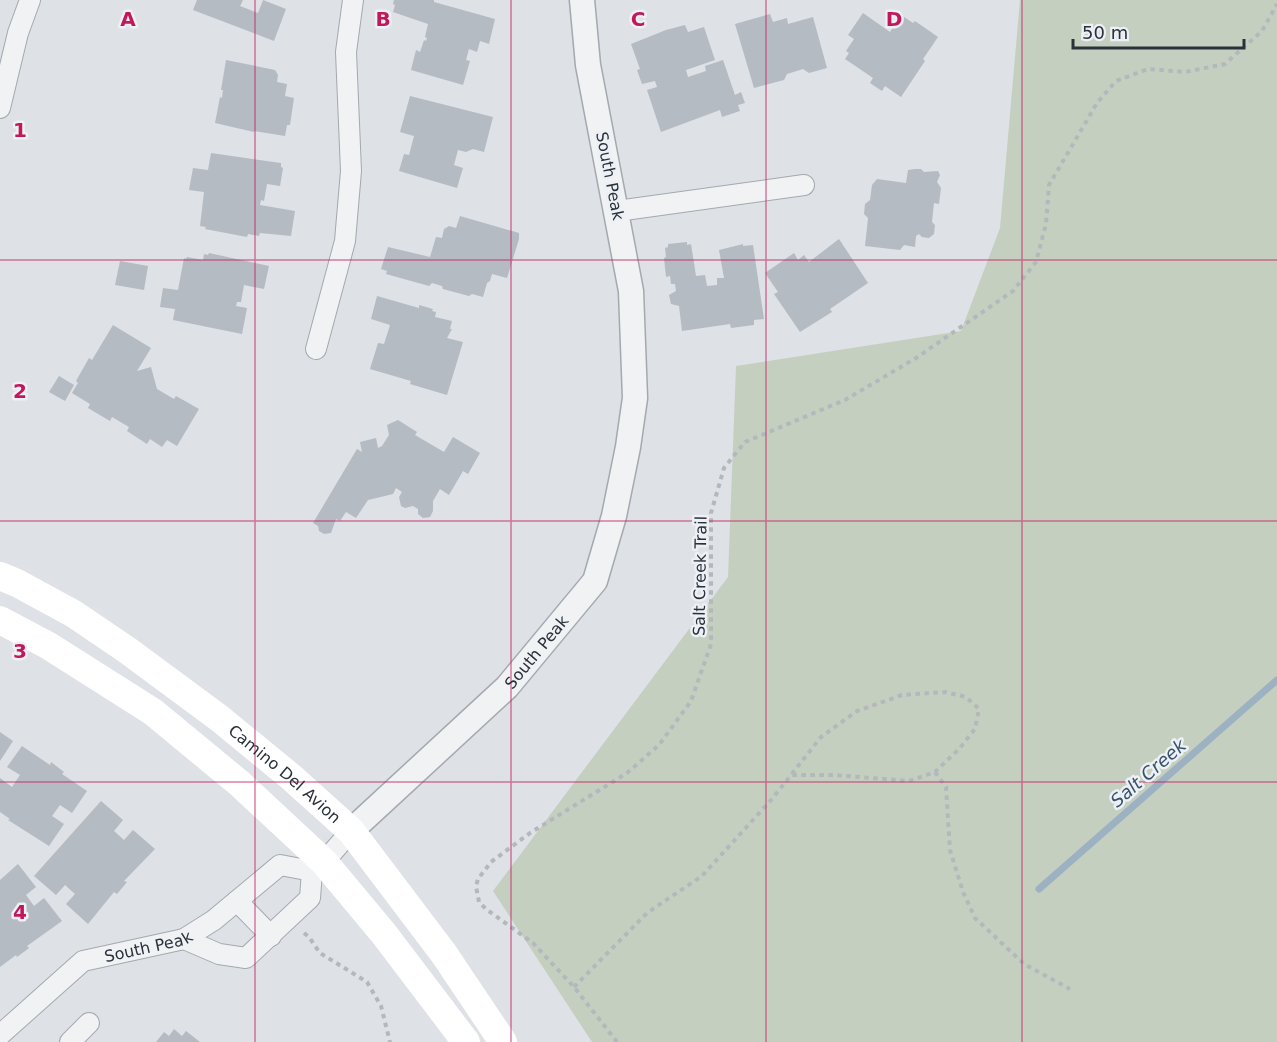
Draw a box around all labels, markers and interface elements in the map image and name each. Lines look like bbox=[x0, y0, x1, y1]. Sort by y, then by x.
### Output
text: A bbox=[120, 7, 136, 31]
text: B bbox=[375, 7, 391, 31]
text: C bbox=[631, 7, 645, 31]
text: D bbox=[886, 7, 902, 31]
scale bar bbox=[1073, 12, 1244, 50]
text: 50 m bbox=[1082, 22, 1128, 43]
text: 1 bbox=[13, 118, 27, 142]
street label: South Peak bbox=[592, 130, 628, 222]
text: 2 bbox=[13, 379, 27, 403]
street label: Salt Creek Trail bbox=[689, 516, 711, 636]
street label: South Peak bbox=[500, 611, 573, 692]
text: 3 bbox=[13, 639, 27, 663]
street label: Camino Del Avion bbox=[225, 720, 345, 827]
water label: Salt Creek bbox=[1106, 734, 1191, 811]
text: 4 bbox=[13, 900, 27, 924]
street label: South Peak bbox=[102, 926, 197, 966]

